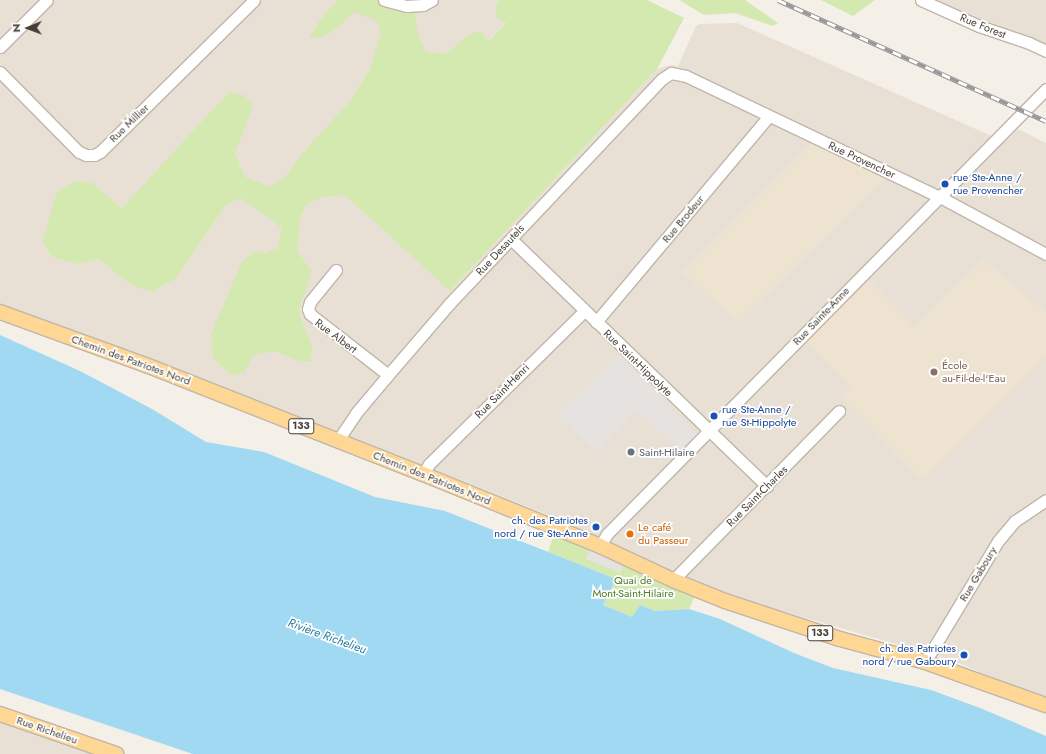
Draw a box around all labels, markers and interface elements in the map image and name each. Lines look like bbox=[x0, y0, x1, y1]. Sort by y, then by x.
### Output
north arrow bbox=[8, 8, 48, 48]
street label: Rue Forest bbox=[958, 11, 1008, 41]
text: N bbox=[8, 24, 24, 33]
street label: Rue Millier bbox=[106, 101, 152, 145]
street label: Rue Provencher bbox=[826, 139, 898, 181]
place label: rue Ste-Anne / rue Provencher bbox=[953, 171, 1023, 197]
marker: rue Ste-Anne / rue Provencher bbox=[940, 179, 950, 189]
street label: Rue Brodeur bbox=[659, 192, 707, 246]
street label: Rue Desautels bbox=[473, 222, 527, 278]
street label: Rue Sainte-Anne bbox=[790, 284, 852, 348]
street label: Rue Albert bbox=[312, 316, 360, 356]
street label: Rue Saint-Hippolyte bbox=[601, 327, 675, 399]
street label: Chemin des Patriotes Nord bbox=[70, 332, 192, 388]
place label: École au-Fil-de-l'Eau bbox=[942, 359, 1006, 385]
street label: Rue Saint-Henri bbox=[472, 361, 532, 421]
marker: École au-Fil-de-l'Eau bbox=[929, 367, 939, 377]
place label: rue Ste-Anne / rue St-Hippolyte bbox=[722, 403, 796, 429]
marker: rue Ste-Anne / rue St-Hippolyte bbox=[709, 411, 719, 421]
road number: 133 bbox=[288, 418, 314, 434]
place label: Saint-Hilaire bbox=[639, 445, 695, 459]
marker: Saint-Hilaire bbox=[626, 447, 636, 457]
street label: Chemin des Patriotes Nord bbox=[371, 448, 493, 508]
street label: Rue Saint-Charles bbox=[724, 463, 790, 529]
place label: ch. des Patriotes nord / rue Ste-Anne bbox=[494, 514, 588, 540]
place label: Le café du Passeur bbox=[638, 521, 688, 547]
marker: ch. des Patriotes nord / rue Ste-Anne bbox=[591, 522, 601, 532]
marker: Le café du Passeur bbox=[625, 529, 635, 539]
street label: Rue Gaboury bbox=[956, 544, 1000, 604]
park label: Quai de Mont-Saint-Hilaire bbox=[592, 574, 674, 600]
water label: Rivière Richelieu bbox=[286, 616, 368, 658]
road number: 133 bbox=[807, 625, 833, 641]
place label: ch. des Patriotes nord / rue Gaboury bbox=[863, 642, 956, 668]
marker: ch. des Patriotes nord / rue Gaboury bbox=[959, 650, 969, 660]
street label: Rue Richelieu bbox=[15, 713, 79, 747]

